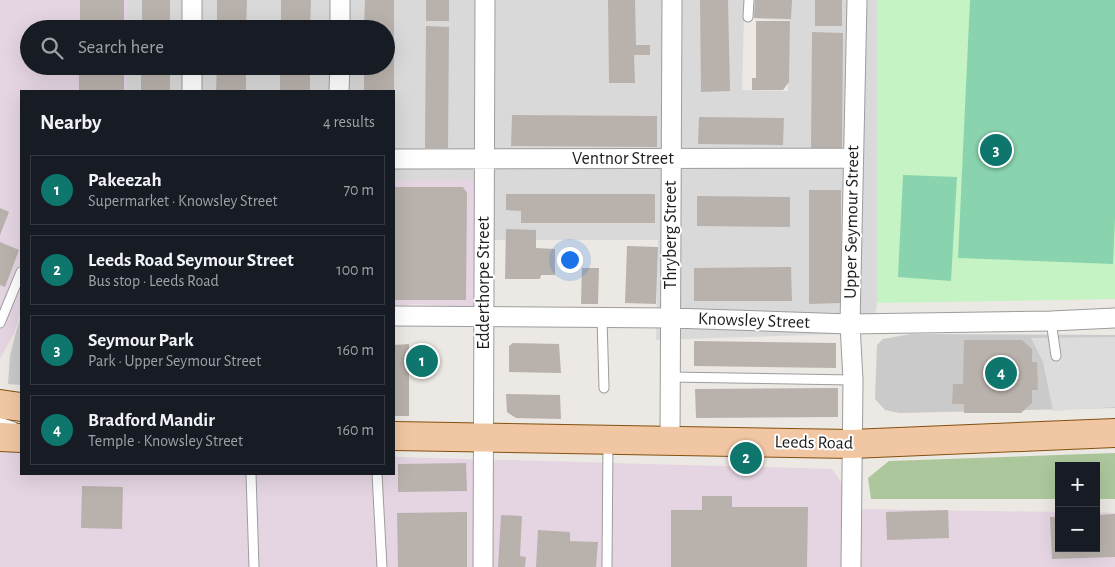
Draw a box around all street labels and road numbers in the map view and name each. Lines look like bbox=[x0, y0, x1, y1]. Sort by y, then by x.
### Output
street label: Upper Seymour Street bbox=[842, 145, 862, 299]
street label: Ventnor Street bbox=[572, 150, 674, 168]
street label: Thryberg Street bbox=[662, 180, 680, 290]
street label: Edderthorpe Street bbox=[475, 216, 493, 350]
street label: Knowsley Street bbox=[698, 310, 811, 332]
street label: Leeds Road bbox=[775, 433, 853, 453]

